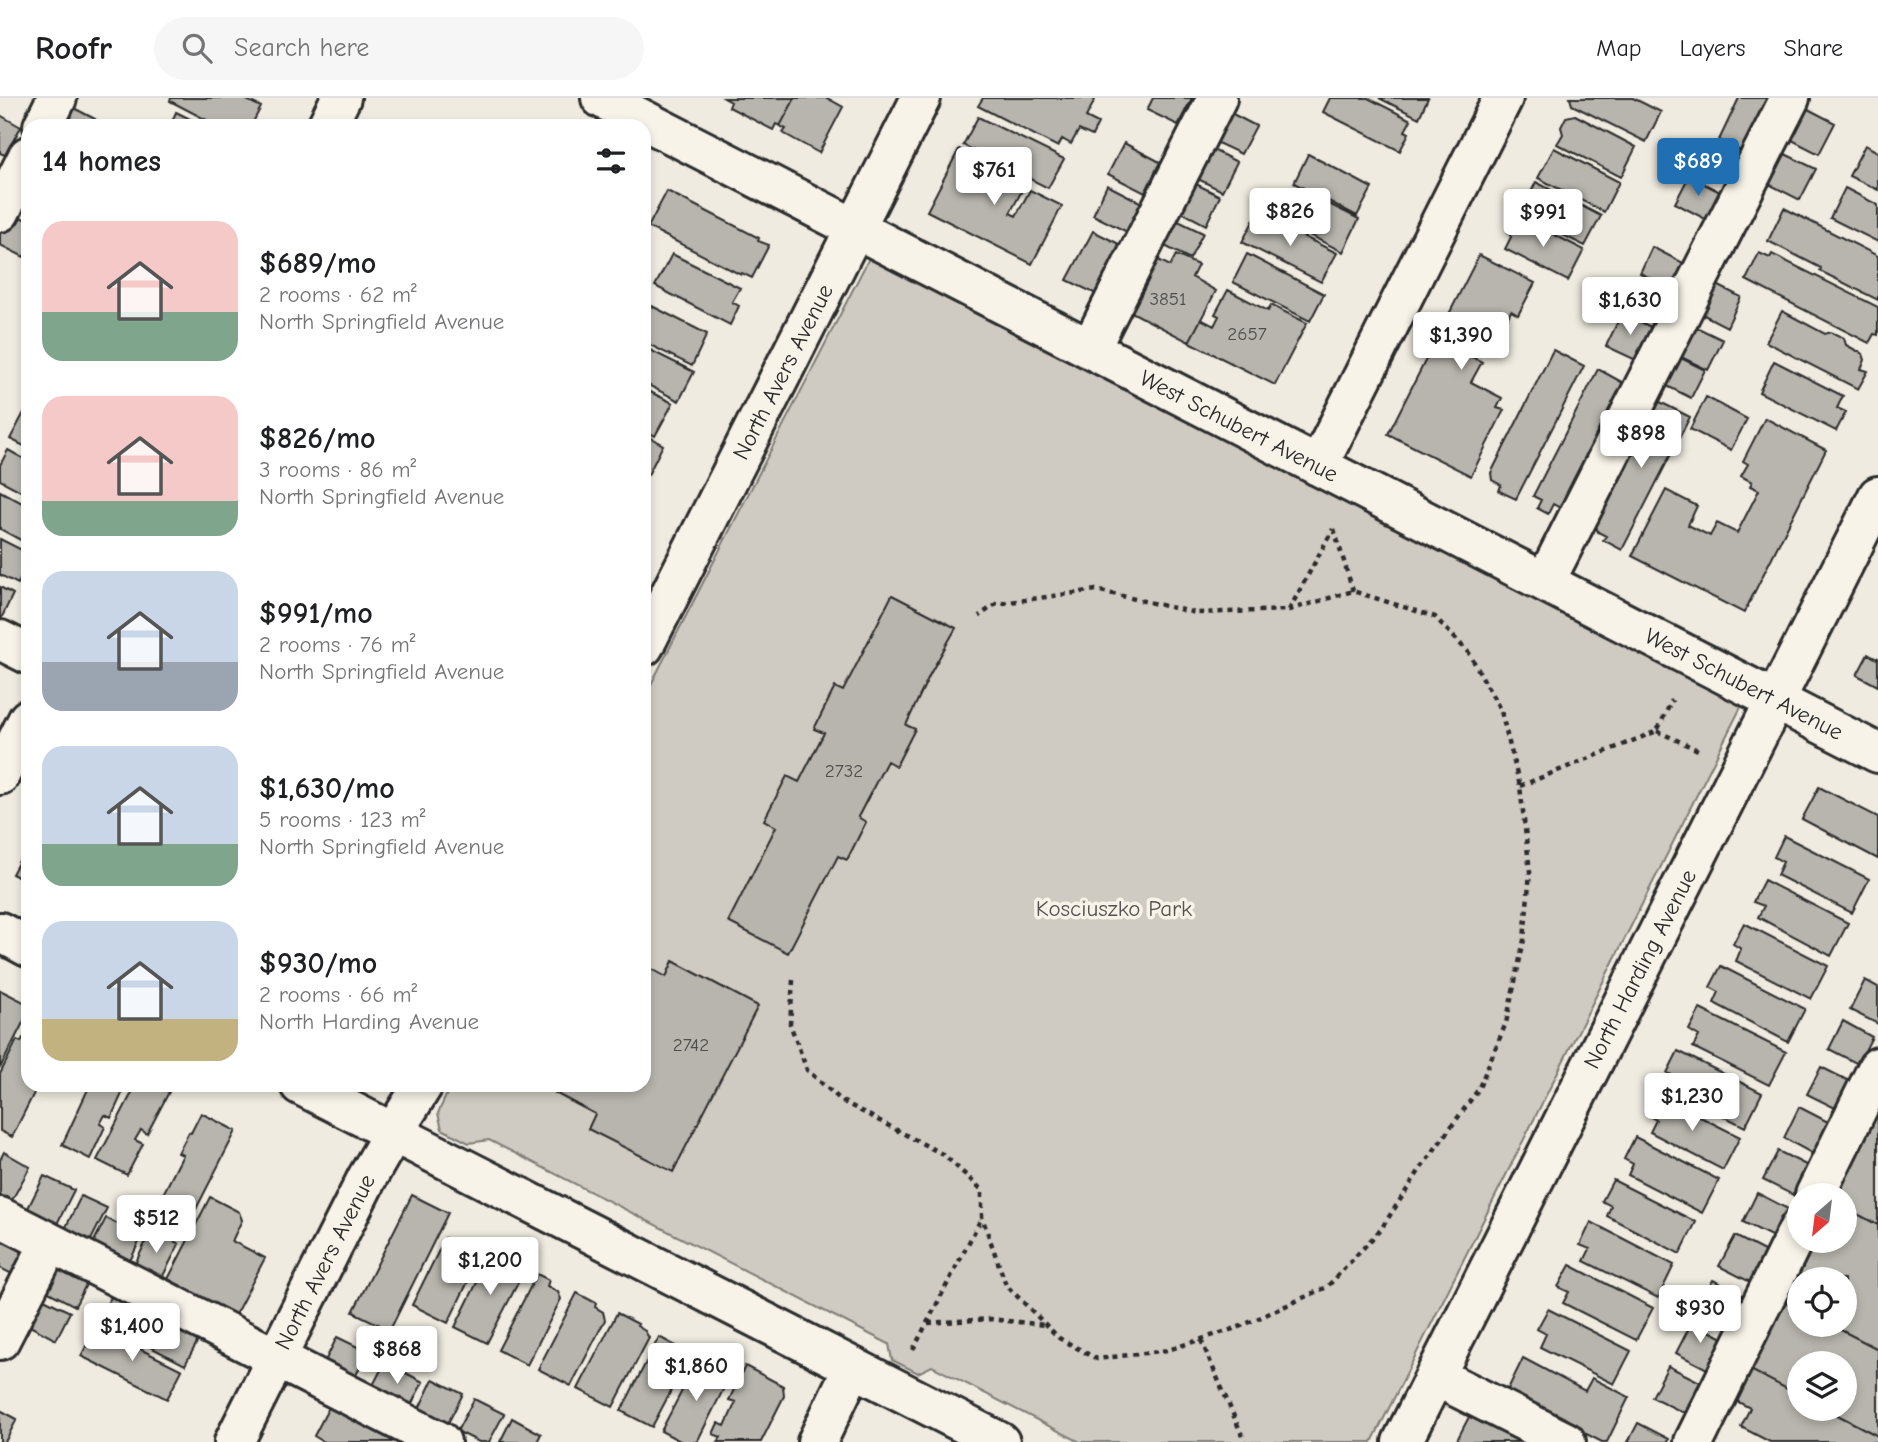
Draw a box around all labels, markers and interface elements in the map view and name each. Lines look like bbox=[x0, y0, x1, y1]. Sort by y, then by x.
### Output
search box bbox=[154, 17, 644, 80]
text: Roofr bbox=[35, 29, 112, 67]
icon: search bbox=[178, 29, 216, 67]
text: Search here bbox=[234, 33, 369, 63]
text: Map bbox=[1596, 34, 1642, 62]
text: Layers bbox=[1680, 34, 1745, 62]
text: Share bbox=[1783, 34, 1843, 62]
pin: $689 bbox=[1657, 139, 1739, 198]
icon: filters bbox=[592, 142, 630, 180]
text: 14 homes bbox=[42, 144, 161, 179]
text: $689 bbox=[1673, 147, 1723, 174]
pin: $761 bbox=[953, 148, 1035, 207]
text: $761 bbox=[972, 156, 1016, 183]
pin: $826 bbox=[1249, 188, 1331, 248]
pin: $991 bbox=[1502, 190, 1584, 249]
text: $826 bbox=[1265, 197, 1315, 224]
text: $991 bbox=[1520, 198, 1566, 225]
text: $689/mo bbox=[259, 246, 376, 281]
icon: home bbox=[98, 249, 182, 333]
pin: $1,630 bbox=[1573, 278, 1687, 337]
street label: North Avers Avenue bbox=[727, 280, 839, 464]
text: 2 rooms · 62 m² bbox=[259, 281, 417, 308]
text: $1,630 bbox=[1598, 286, 1662, 313]
house number: 3851 bbox=[1149, 288, 1187, 310]
text: North Springfield Avenue bbox=[259, 308, 504, 335]
pin: $1,390 bbox=[1404, 313, 1518, 372]
text: $1,390 bbox=[1429, 321, 1493, 348]
house number: 2657 bbox=[1227, 323, 1267, 345]
street label: West Schubert Avenue bbox=[1135, 364, 1343, 488]
pin: $898 bbox=[1600, 410, 1682, 470]
text: $898 bbox=[1616, 419, 1666, 446]
text: $826/mo bbox=[259, 421, 376, 456]
icon: home bbox=[98, 424, 182, 508]
text: 3 rooms · 86 m² bbox=[259, 456, 416, 483]
text: North Springfield Avenue bbox=[259, 483, 504, 510]
text: $991/mo bbox=[259, 596, 373, 631]
icon: home bbox=[98, 599, 182, 683]
street label: West Schubert Avenue bbox=[1640, 622, 1848, 746]
text: 2 rooms · 76 m² bbox=[259, 631, 415, 658]
text: North Springfield Avenue bbox=[259, 658, 504, 685]
house number: 2732 bbox=[825, 760, 863, 782]
text: $1,630/mo bbox=[259, 771, 395, 806]
icon: home bbox=[98, 774, 182, 858]
text: 5 rooms · 123 m² bbox=[259, 806, 425, 833]
text: North Springfield Avenue bbox=[259, 833, 504, 860]
street label: North Harding Avenue bbox=[1578, 865, 1702, 1073]
park label: Kosciuszko Park bbox=[1036, 895, 1192, 922]
text: $930/mo bbox=[259, 946, 377, 981]
icon: home bbox=[98, 949, 182, 1033]
text: 2 rooms · 66 m² bbox=[259, 981, 417, 1008]
text: North Harding Avenue bbox=[259, 1008, 479, 1035]
house number: 2742 bbox=[673, 1034, 709, 1056]
pin: $1,230 bbox=[1635, 1074, 1749, 1133]
text: $1,230 bbox=[1660, 1082, 1724, 1109]
street label: North Avers Avenue bbox=[269, 1170, 381, 1354]
north arrow bbox=[1787, 1183, 1857, 1253]
map controls bbox=[1787, 1183, 1857, 1421]
pin: $512 bbox=[115, 1196, 197, 1255]
text: $512 bbox=[133, 1204, 179, 1231]
pin: $1,200 bbox=[433, 1238, 547, 1297]
text: $1,200 bbox=[457, 1246, 523, 1273]
button: locate bbox=[1787, 1267, 1857, 1337]
pin: $930 bbox=[1659, 1286, 1741, 1345]
text: $930 bbox=[1675, 1294, 1725, 1321]
pin: $1,400 bbox=[75, 1304, 189, 1363]
text: $1,400 bbox=[100, 1312, 164, 1339]
pin: $868 bbox=[356, 1326, 438, 1386]
text: $868 bbox=[372, 1335, 422, 1362]
pin: $1,860 bbox=[639, 1344, 753, 1403]
button: layers bbox=[1787, 1351, 1857, 1421]
text: $1,860 bbox=[664, 1352, 728, 1379]

